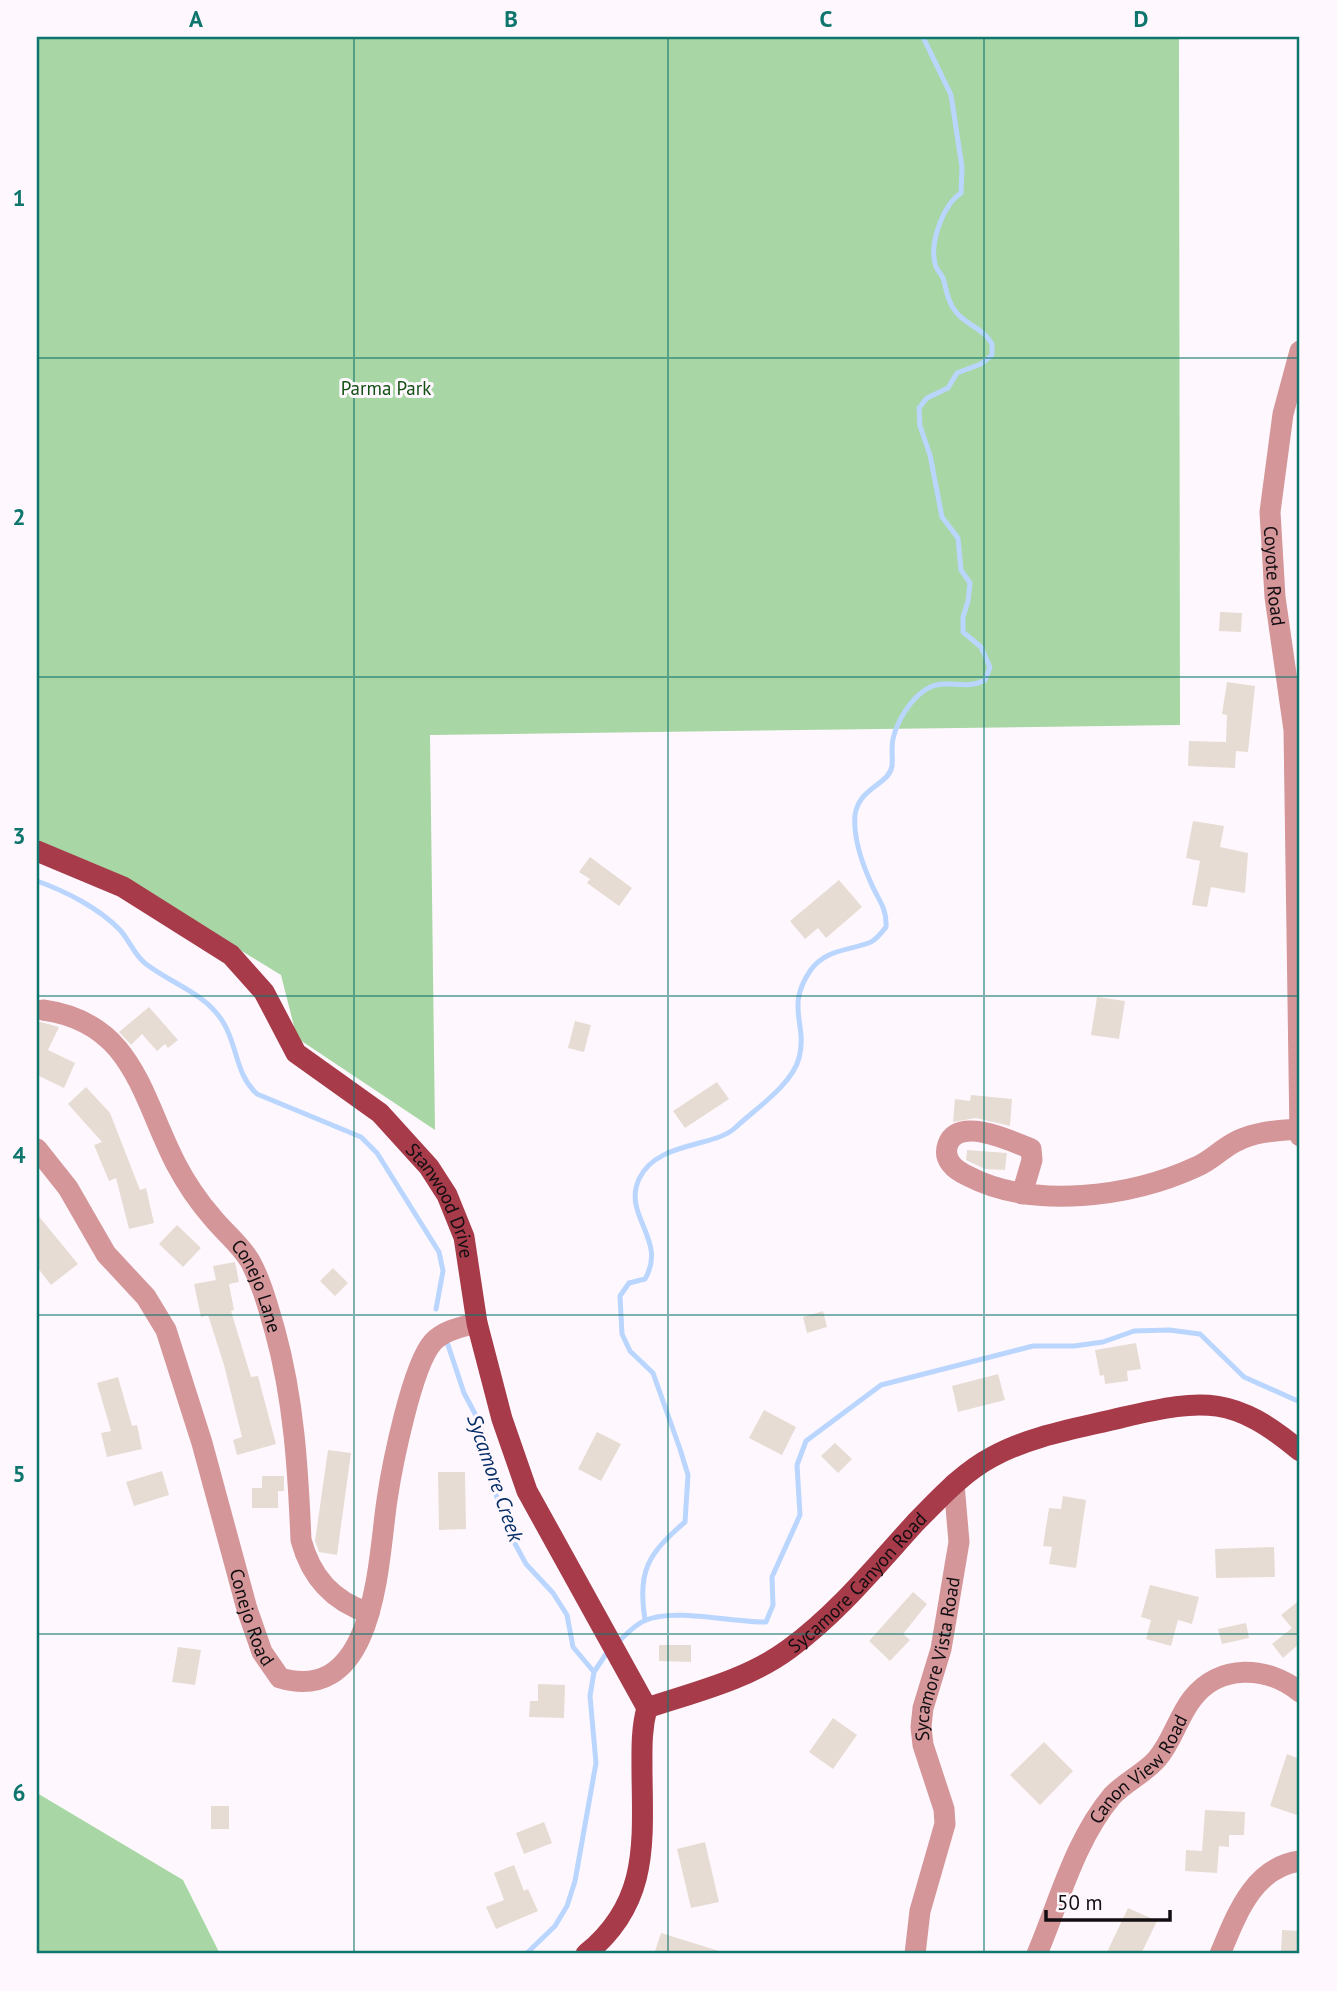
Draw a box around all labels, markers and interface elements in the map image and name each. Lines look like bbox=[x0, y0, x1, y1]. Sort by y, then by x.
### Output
text: A bbox=[189, 4, 203, 33]
text: B bbox=[504, 4, 518, 33]
text: C bbox=[820, 4, 833, 33]
text: D bbox=[1134, 4, 1148, 33]
text: 1 bbox=[12, 183, 26, 212]
park label: Parma Park bbox=[341, 376, 431, 400]
text: 2 bbox=[12, 502, 26, 531]
street label: Coyote Road bbox=[1259, 525, 1291, 627]
text: 3 bbox=[12, 821, 26, 850]
street label: Stanwood Drive bbox=[401, 1138, 479, 1260]
text: 4 bbox=[12, 1140, 26, 1169]
street label: Conejo Lane bbox=[226, 1234, 287, 1335]
water label: Sycamore Creek bbox=[461, 1411, 530, 1547]
text: 5 bbox=[12, 1459, 26, 1488]
street label: Sycamore Canyon Road bbox=[783, 1507, 931, 1658]
street label: Conejo Road bbox=[225, 1566, 280, 1670]
street label: Sycamore Vista Road bbox=[909, 1575, 965, 1743]
street label: Canon View Road bbox=[1084, 1710, 1192, 1828]
text: 6 bbox=[12, 1778, 26, 1807]
scale bar bbox=[1046, 1879, 1171, 1923]
text: 50 m bbox=[1057, 1889, 1103, 1916]

